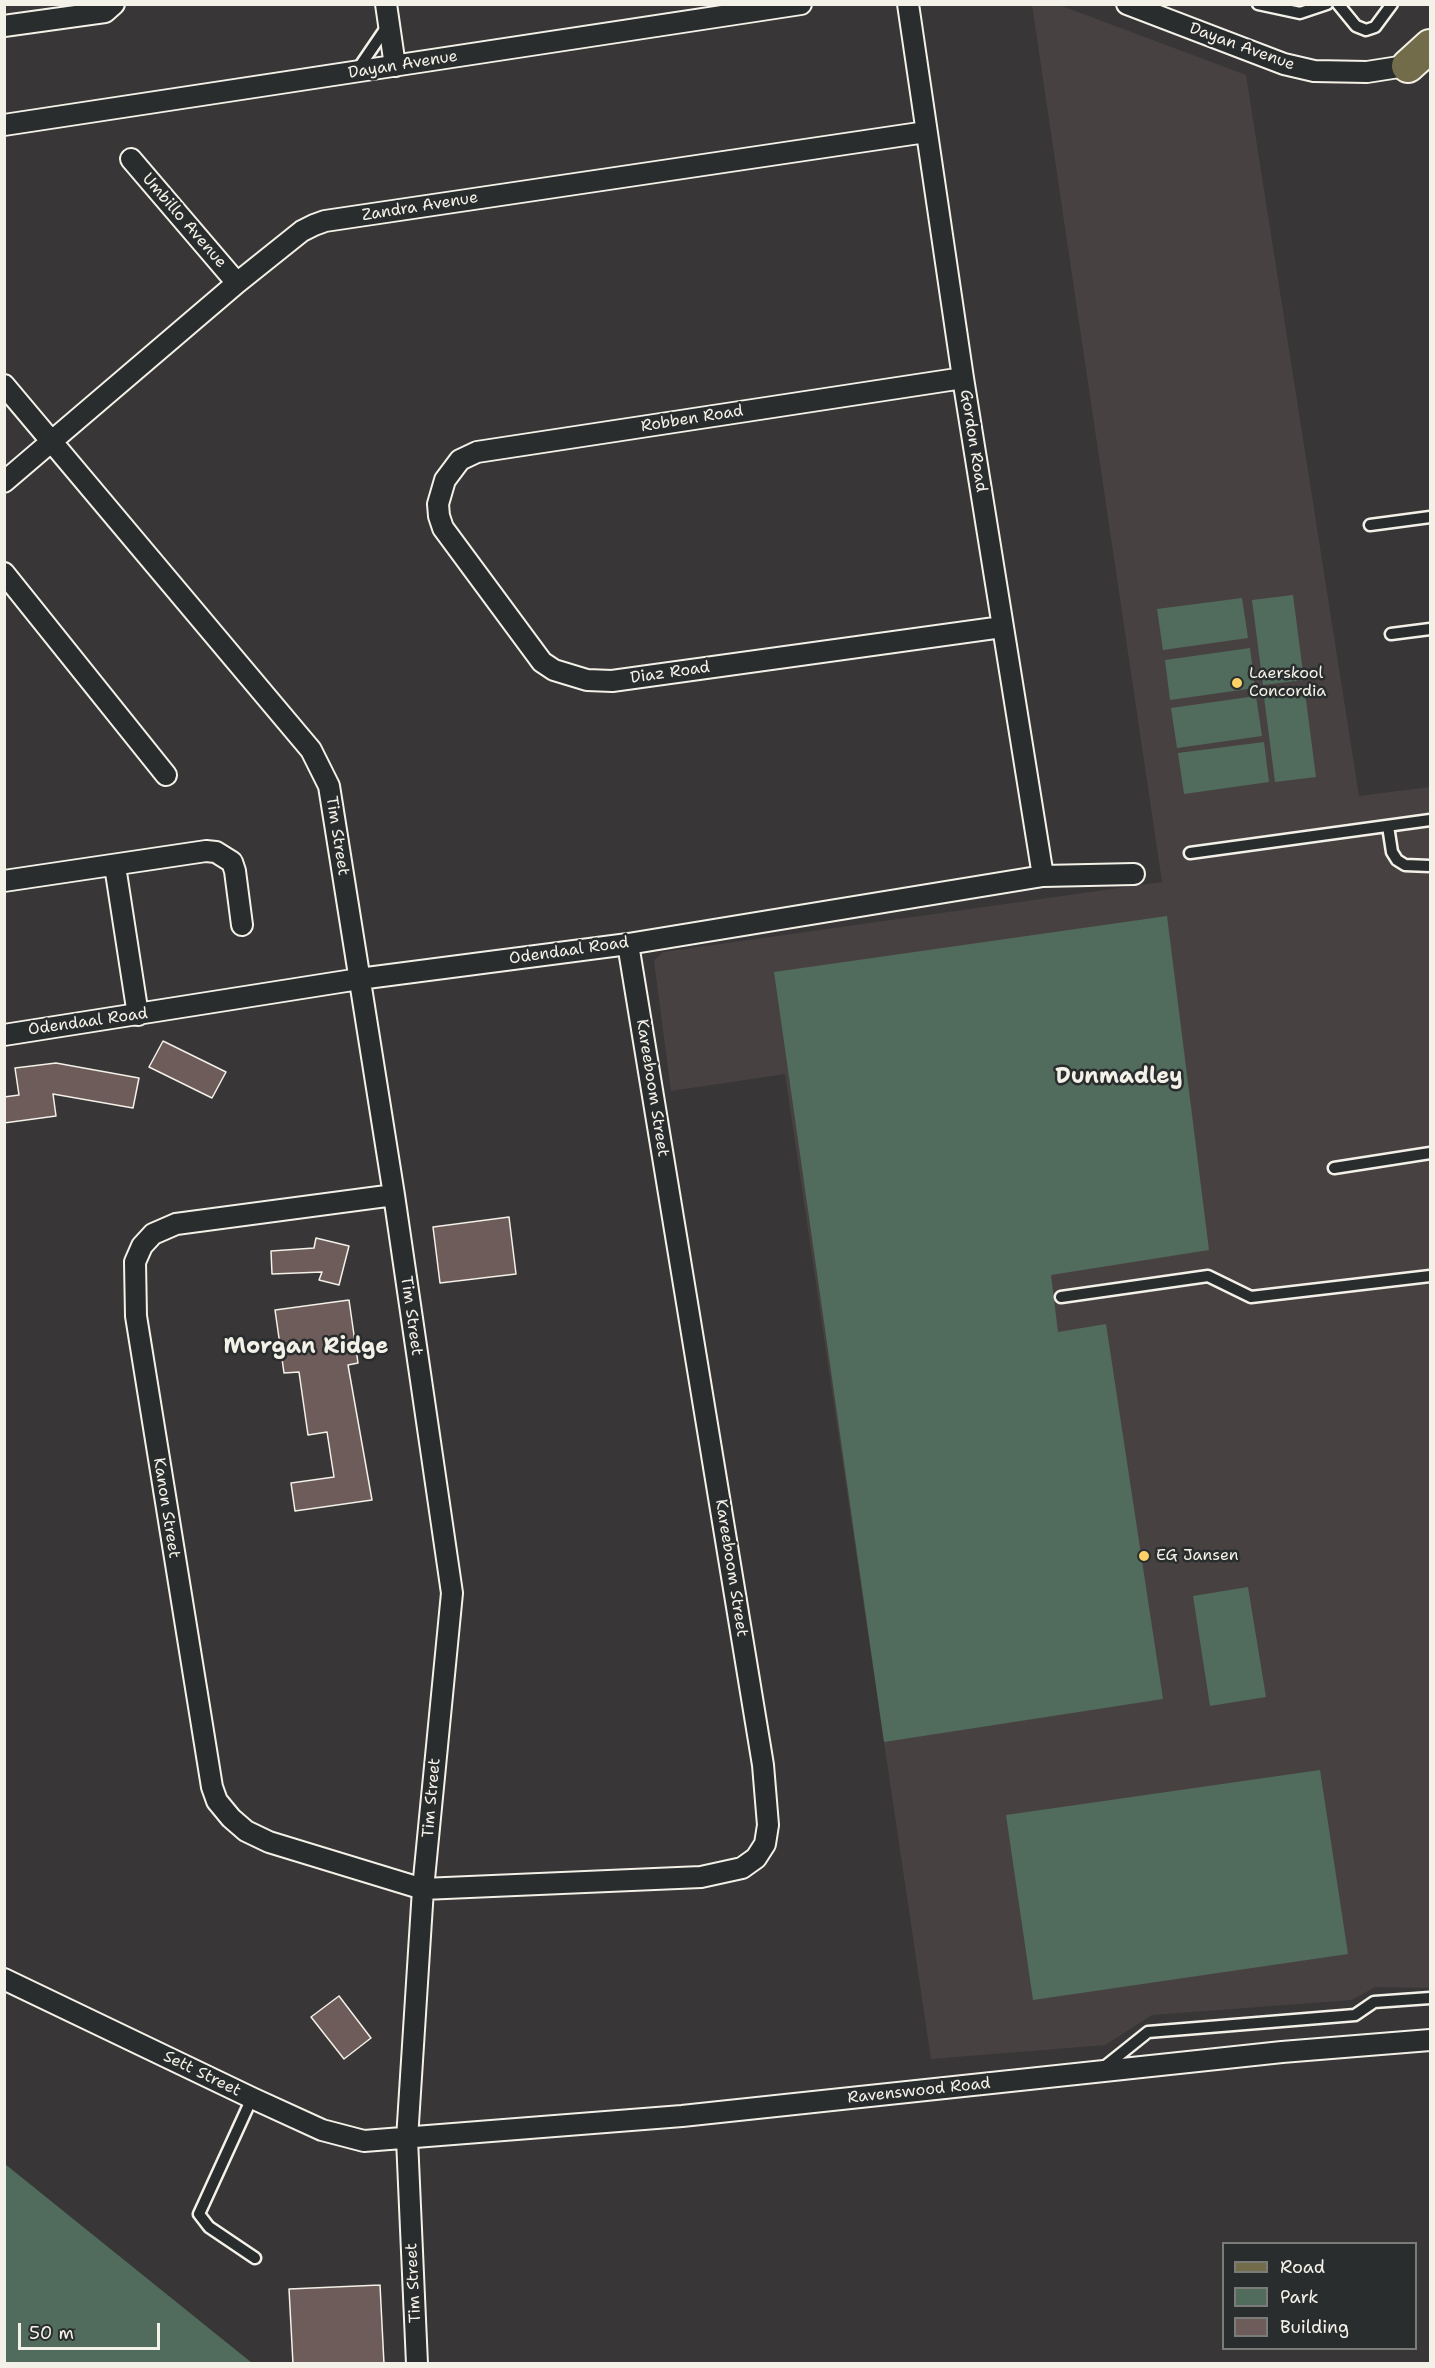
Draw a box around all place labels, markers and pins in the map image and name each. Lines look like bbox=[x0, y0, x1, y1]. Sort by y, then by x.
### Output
place label: Laerskool Concordia bbox=[1249, 664, 1326, 702]
marker: Laerskool Concordia bbox=[1230, 676, 1244, 690]
place label: EG Jansen bbox=[1156, 1546, 1239, 1566]
marker: EG Jansen bbox=[1137, 1549, 1151, 1563]

